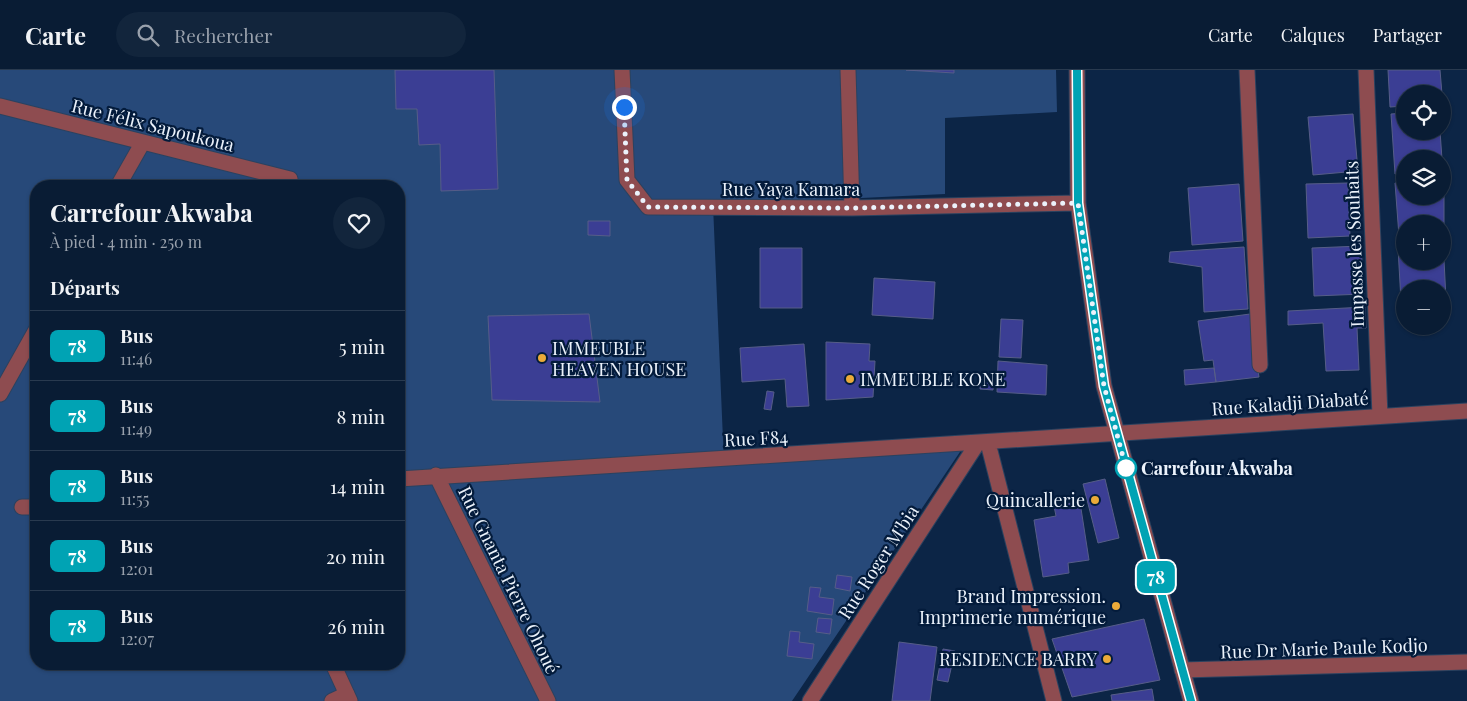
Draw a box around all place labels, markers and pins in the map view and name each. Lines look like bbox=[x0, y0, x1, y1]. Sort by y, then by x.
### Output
place label: IMMEUBLE HEAVEN HOUSE bbox=[552, 336, 686, 381]
marker: IMMEUBLE HEAVEN HOUSE bbox=[536, 352, 548, 364]
place label: IMMEUBLE KONE bbox=[860, 367, 1006, 391]
marker: IMMEUBLE KONE bbox=[844, 373, 856, 385]
place label: Carrefour Akwaba bbox=[1141, 456, 1294, 480]
marker: Carrefour Akwaba bbox=[1115, 457, 1137, 479]
place label: Quincallerie bbox=[986, 488, 1085, 512]
marker: Quincallerie bbox=[1089, 494, 1101, 506]
place label: Brand Impression. Imprimerie numérique bbox=[919, 584, 1106, 629]
marker: Brand Impression. Imprimerie numérique bbox=[1110, 600, 1122, 612]
place label: RESIDENCE BARRY bbox=[939, 647, 1097, 671]
marker: RESIDENCE BARRY bbox=[1101, 653, 1113, 665]

